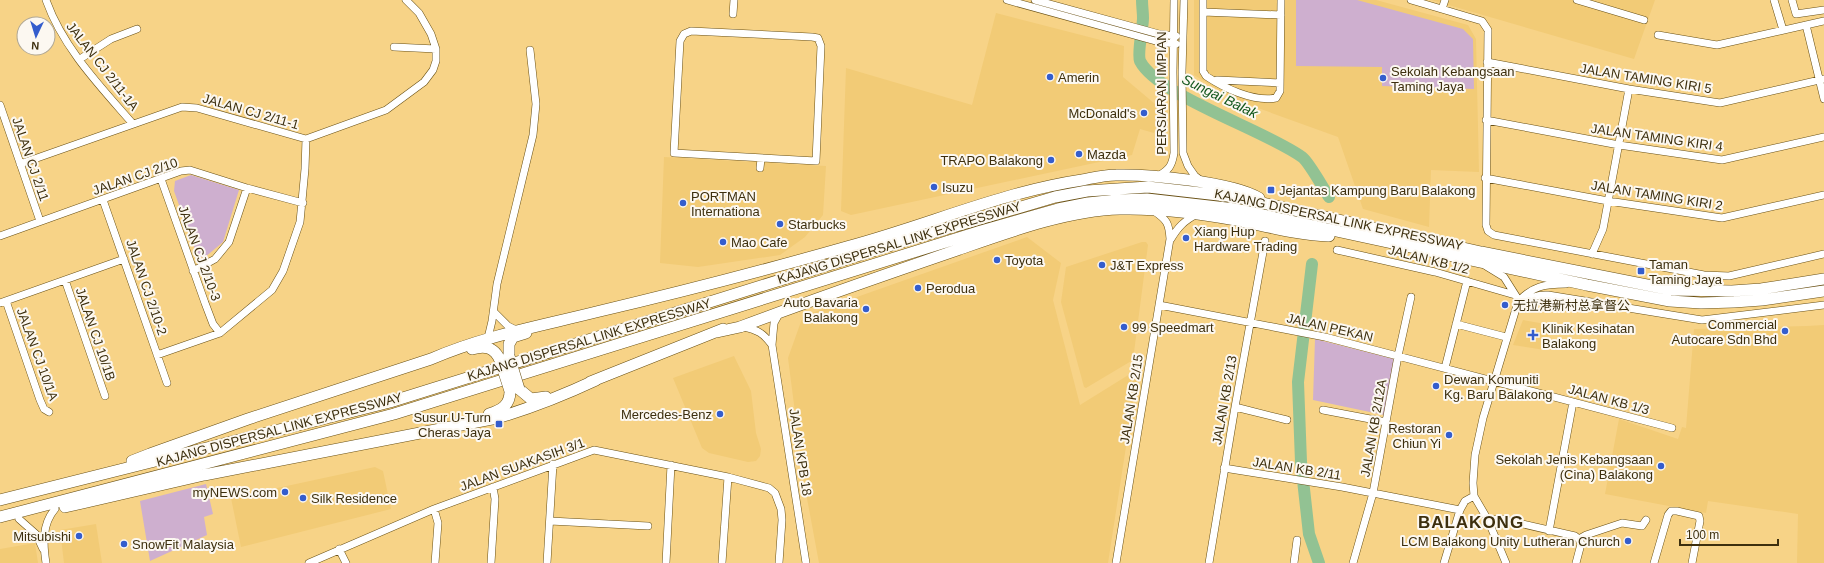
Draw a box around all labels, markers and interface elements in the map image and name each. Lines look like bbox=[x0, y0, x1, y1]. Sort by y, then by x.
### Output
north arrow bbox=[16, 16, 56, 56]
street label: JALAN CJ 2/11-1A bbox=[63, 19, 142, 114]
street label: PERSIARAN IMPIAN bbox=[1154, 31, 1169, 155]
text: N bbox=[31, 40, 40, 52]
street label: JALAN TAMING KIRI 5 bbox=[1579, 61, 1713, 96]
place label: Sekolah Kebangsaan Taming Jaya bbox=[1391, 64, 1515, 94]
place label: Amerin bbox=[1058, 70, 1099, 85]
water label: Sungai Balak bbox=[1179, 71, 1261, 122]
marker: Amerin bbox=[1045, 72, 1055, 82]
marker: Sekolah Kebangsaan Taming Jaya bbox=[1378, 73, 1388, 83]
street label: JALAN CJ 2/11-1 bbox=[201, 91, 301, 132]
place label: McDonald's bbox=[1068, 106, 1136, 121]
marker: McDonald's bbox=[1139, 108, 1149, 118]
street label: JALAN CJ 2/11 bbox=[9, 115, 52, 203]
street label: JALAN TAMING KIRI 4 bbox=[1590, 121, 1724, 154]
place label: Mazda bbox=[1087, 147, 1127, 162]
marker: Mazda bbox=[1074, 149, 1084, 159]
place label: TRAPO Balakong bbox=[940, 153, 1043, 168]
street label: JALAN CJ 2/10 bbox=[91, 155, 180, 198]
marker: TRAPO Balakong bbox=[1046, 155, 1056, 165]
street label: JALAN TAMING KIRI 2 bbox=[1590, 178, 1724, 213]
place label: Isuzu bbox=[942, 180, 973, 195]
marker: Isuzu bbox=[929, 182, 939, 192]
place label: Jejantas Kampung Baru Balakong bbox=[1279, 183, 1476, 198]
marker: Jejantas Kampung Baru Balakong bbox=[1266, 185, 1276, 195]
street label: KAJANG DISPERSAL LINK EXPRESSWAY bbox=[1213, 186, 1465, 253]
place label: PORTMAN Internationa bbox=[691, 189, 760, 219]
marker: PORTMAN Internationa bbox=[678, 198, 688, 208]
street label: KAJANG DISPERSAL LINK EXPRESSWAY bbox=[776, 198, 1023, 287]
street label: JALAN CJ 2/10-3 bbox=[175, 203, 224, 303]
place label: Starbucks bbox=[788, 217, 846, 232]
marker: Starbucks bbox=[775, 219, 785, 229]
place label: Xiang Hup Hardware Trading bbox=[1194, 224, 1297, 254]
marker: Xiang Hup Hardware Trading bbox=[1181, 233, 1191, 243]
place label: Mao Cafe bbox=[731, 235, 787, 250]
street label: JALAN CJ 2/10-2 bbox=[123, 237, 170, 337]
marker: Mao Cafe bbox=[718, 237, 728, 247]
street label: JALAN KB 1/2 bbox=[1387, 242, 1471, 277]
place label: Toyota bbox=[1005, 253, 1044, 268]
marker: Toyota bbox=[992, 255, 1002, 265]
place label: Taman Taming Jaya bbox=[1649, 257, 1723, 287]
place label: J&T Express bbox=[1110, 258, 1184, 273]
marker: J&T Express bbox=[1097, 260, 1107, 270]
marker: Taman Taming Jaya bbox=[1636, 266, 1646, 276]
place label: Perodua bbox=[926, 281, 976, 296]
marker: Perodua bbox=[913, 283, 923, 293]
street label: JALAN CJ 10/1B bbox=[73, 286, 118, 383]
street label: KAJANG DISPERSAL LINK EXPRESSWAY bbox=[466, 295, 713, 384]
place label: Auto Bavaria Balakong bbox=[784, 295, 859, 325]
place label: 无拉港新村总拿督公 bbox=[1513, 298, 1630, 313]
marker: 无拉港新村总拿督公 bbox=[1500, 300, 1510, 310]
marker: Auto Bavaria Balakong bbox=[861, 304, 871, 314]
street label: JALAN CJ 10/1A bbox=[14, 306, 61, 403]
street label: JALAN PEKAN bbox=[1285, 310, 1375, 345]
place label: Commercial Autocare Sdn Bhd bbox=[1671, 317, 1777, 347]
place label: 99 Speedmart bbox=[1132, 320, 1214, 335]
place label: Klinik Kesihatan Balakong bbox=[1542, 321, 1635, 351]
marker: 99 Speedmart bbox=[1119, 322, 1129, 332]
marker: Commercial Autocare Sdn Bhd bbox=[1780, 326, 1790, 336]
marker: Klinik Kesihatan Balakong bbox=[1527, 329, 1539, 341]
street label: JALAN KB 2/15 bbox=[1117, 353, 1146, 445]
street label: JALAN KB 2/13 bbox=[1209, 354, 1240, 446]
place label: Dewan Komuniti Kg. Baru Balakong bbox=[1444, 372, 1552, 402]
street label: JALAN KB 2/12A bbox=[1358, 378, 1390, 478]
marker: Dewan Komuniti Kg. Baru Balakong bbox=[1431, 381, 1441, 391]
street label: JALAN KB 1/3 bbox=[1567, 381, 1651, 417]
street label: KAJANG DISPERSAL LINK EXPRESSWAY bbox=[155, 389, 404, 470]
place label: Mercedes-Benz bbox=[621, 407, 712, 422]
street label: JALAN KPB 18 bbox=[786, 407, 815, 497]
marker: Mercedes-Benz bbox=[715, 409, 725, 419]
place label: Susur U-Turn Cheras Jaya bbox=[413, 410, 492, 440]
marker: Susur U-Turn Cheras Jaya bbox=[494, 419, 504, 429]
place label: Restoran Chiun Yi bbox=[1388, 421, 1441, 451]
marker: Restoran Chiun Yi bbox=[1444, 430, 1454, 440]
street label: JALAN SUAKASIH 3/1 bbox=[458, 435, 587, 494]
place label: Sekolah Jenis Kebangsaan (Cina) Balakong bbox=[1495, 452, 1653, 482]
street label: JALAN KB 2/11 bbox=[1252, 454, 1342, 483]
marker: Sekolah Jenis Kebangsaan (Cina) Balakong bbox=[1656, 461, 1666, 471]
place label: myNEWS.com bbox=[193, 485, 277, 500]
marker: myNEWS.com bbox=[280, 487, 290, 497]
place label: Silk Residence bbox=[311, 491, 397, 506]
marker: Silk Residence bbox=[298, 493, 308, 503]
district label: BALAKONG bbox=[1418, 513, 1524, 532]
scale bar bbox=[1680, 521, 1778, 547]
text: 100 m bbox=[1686, 528, 1719, 542]
place label: Mitsubishi bbox=[13, 529, 71, 544]
marker: Mitsubishi bbox=[74, 531, 84, 541]
place label: LCM Balakong Unity Lutheran Church bbox=[1401, 534, 1620, 549]
marker: LCM Balakong Unity Lutheran Church bbox=[1623, 536, 1633, 546]
place label: SnowFit Malaysia bbox=[132, 537, 235, 552]
marker: SnowFit Malaysia bbox=[119, 539, 129, 549]

